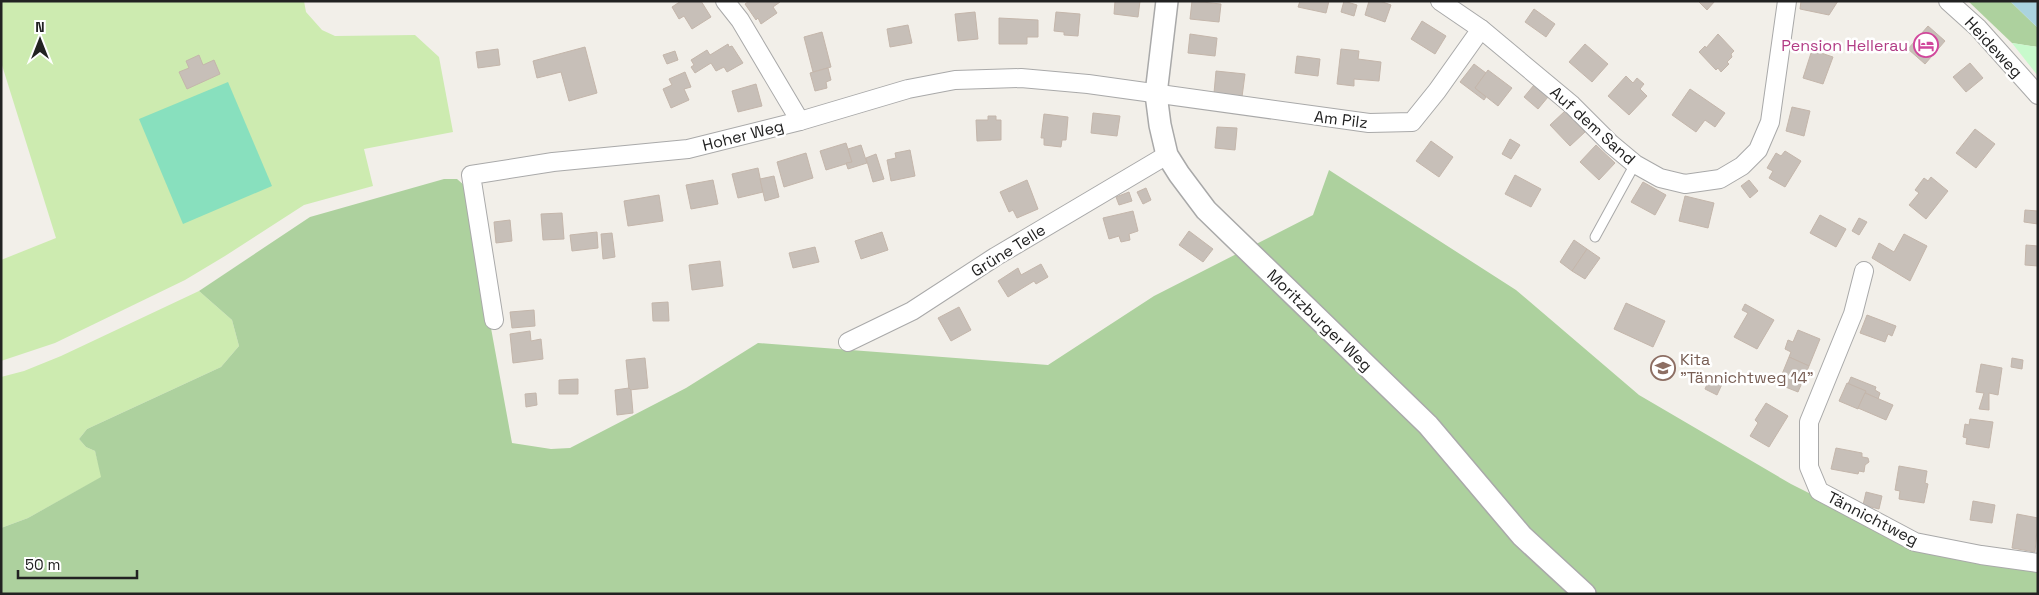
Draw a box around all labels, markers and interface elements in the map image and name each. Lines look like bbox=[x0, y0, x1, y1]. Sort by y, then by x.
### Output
street label: Heideweg bbox=[1960, 12, 2027, 82]
north arrow bbox=[15, 15, 65, 65]
text: N bbox=[35, 18, 45, 36]
hotel icon: Pension Hellerau bbox=[1913, 32, 1939, 58]
place label: Pension Hellerau bbox=[1781, 35, 1908, 56]
street label: Auf dem Sand bbox=[1546, 81, 1640, 169]
street label: Am Pilz bbox=[1313, 106, 1369, 133]
street label: Hoher Weg bbox=[700, 115, 786, 156]
street label: Grüne Telle bbox=[967, 219, 1049, 282]
street label: Moritzburger Weg bbox=[1263, 265, 1377, 376]
place label: Kita "Tännichtweg 14" bbox=[1680, 349, 1814, 388]
school or university icon: Kita "Tännichtweg 14" bbox=[1650, 355, 1676, 381]
street label: Tännichtweg bbox=[1824, 486, 1922, 550]
scale bar bbox=[18, 548, 136, 580]
text: 50 m bbox=[25, 555, 60, 574]

